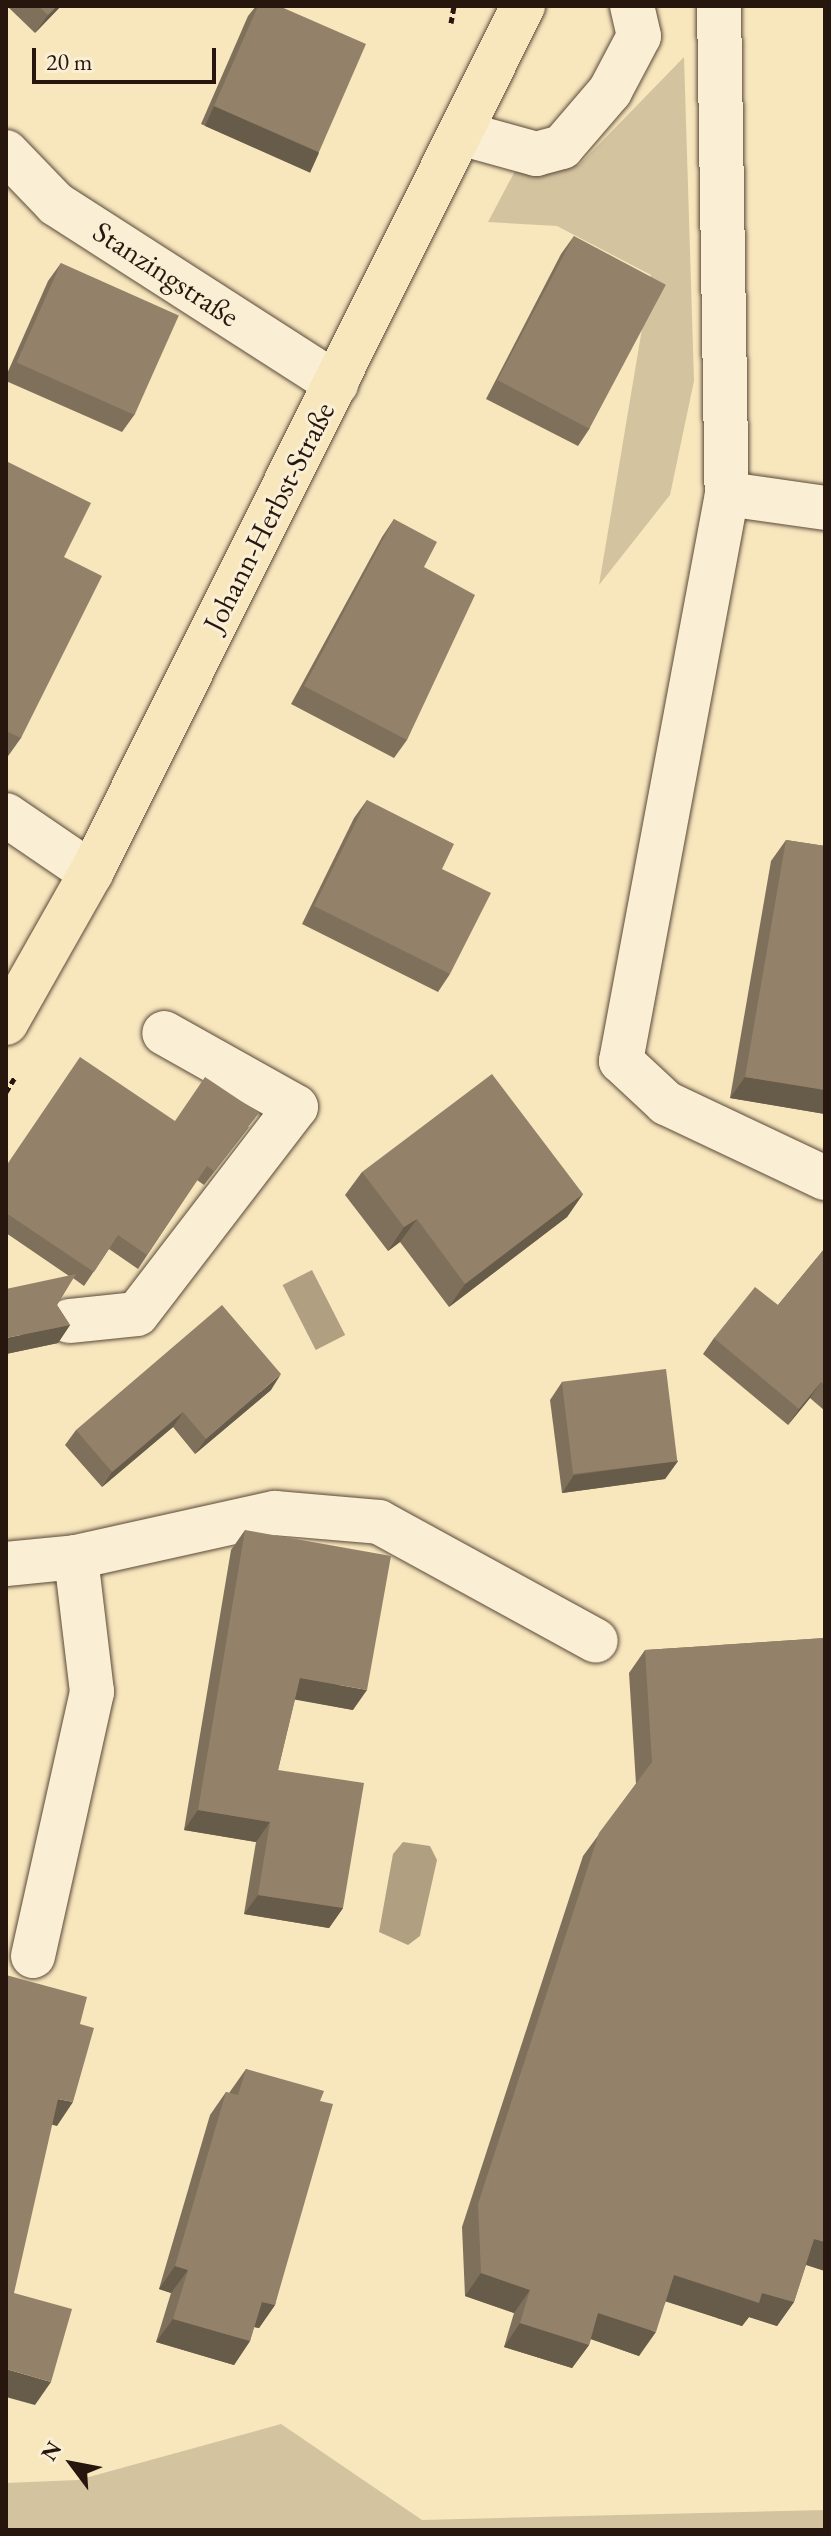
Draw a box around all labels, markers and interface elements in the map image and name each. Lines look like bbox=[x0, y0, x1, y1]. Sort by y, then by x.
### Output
scale bar bbox=[36, 32, 220, 82]
text: 20 m bbox=[46, 46, 93, 77]
street label: Stanzingstraße bbox=[86, 214, 246, 334]
street label: Johann-Herbst-Straße bbox=[196, 396, 342, 638]
north arrow bbox=[32, 2424, 112, 2504]
text: N bbox=[34, 2436, 68, 2466]

